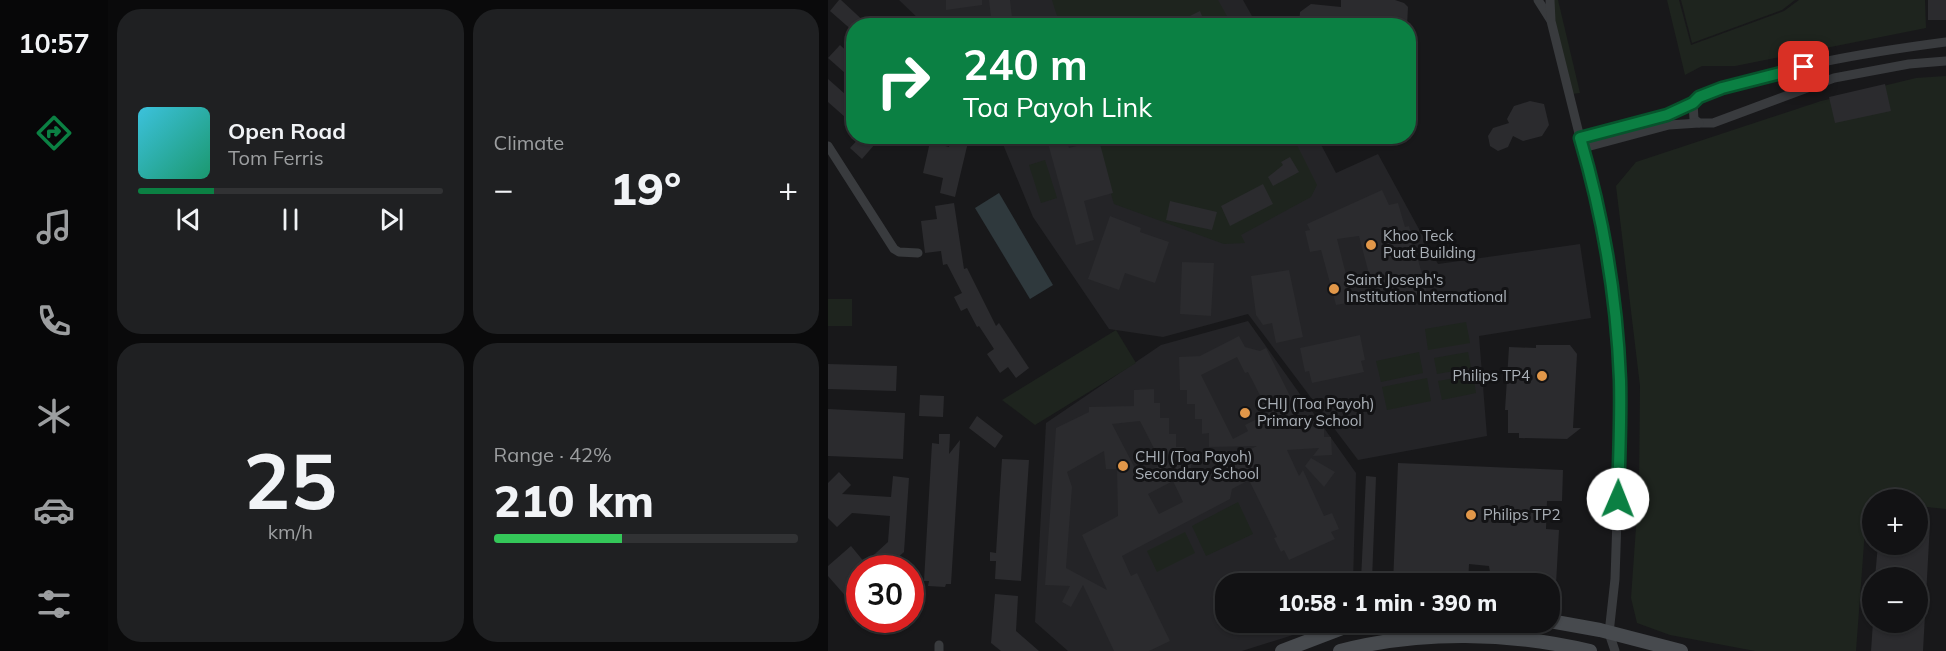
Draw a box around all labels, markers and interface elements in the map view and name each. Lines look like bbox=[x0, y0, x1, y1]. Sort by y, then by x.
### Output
text: 10:57 bbox=[18, 26, 90, 60]
text: 240 m bbox=[963, 38, 1088, 91]
pin bbox=[1778, 41, 1829, 92]
icon: right bbox=[864, 42, 942, 120]
icon: arrive bbox=[1787, 50, 1820, 83]
text: Toa Payoh Link bbox=[963, 90, 1152, 124]
icon: directions bbox=[33, 112, 75, 154]
text: Open Road bbox=[228, 117, 346, 145]
text: Climate bbox=[494, 130, 564, 155]
text: Tom Ferris bbox=[228, 145, 324, 170]
text: 19° bbox=[610, 160, 681, 216]
text: − bbox=[494, 168, 513, 209]
text: + bbox=[778, 168, 798, 209]
icon: previous bbox=[172, 203, 205, 236]
icon: pause bbox=[274, 203, 307, 236]
icon: next bbox=[375, 203, 408, 236]
icon: music bbox=[33, 206, 75, 248]
place label: Khoo Teck Puat Building bbox=[1383, 226, 1476, 262]
marker: Khoo Teck Puat Building bbox=[1364, 238, 1378, 252]
place label: Saint Joseph's Institution International bbox=[1346, 270, 1507, 306]
marker: Saint Joseph's Institution International bbox=[1327, 282, 1341, 296]
icon: phone bbox=[33, 300, 75, 342]
place label: Philips TP4 bbox=[1453, 366, 1530, 385]
marker: Philips TP4 bbox=[1535, 369, 1549, 383]
place label: CHIJ (Toa Payoh) Primary School bbox=[1257, 394, 1375, 430]
icon: climate bbox=[33, 395, 75, 437]
marker: CHIJ (Toa Payoh) Primary School bbox=[1238, 406, 1252, 420]
text: 25 bbox=[243, 431, 337, 529]
text: Range · 42% bbox=[494, 442, 612, 467]
place label: CHIJ (Toa Payoh) Secondary School bbox=[1135, 447, 1259, 483]
marker: CHIJ (Toa Payoh) Secondary School bbox=[1116, 459, 1130, 473]
position arrow bbox=[1586, 467, 1650, 531]
text: 210 km bbox=[494, 472, 654, 528]
icon: car bbox=[33, 489, 75, 531]
map controls bbox=[1862, 489, 1928, 633]
button: + bbox=[1862, 489, 1928, 555]
place label: Philips TP2 bbox=[1483, 505, 1560, 524]
marker: Philips TP2 bbox=[1464, 508, 1478, 522]
text: km/h bbox=[268, 519, 313, 544]
speed limit sign: 30 bbox=[846, 555, 924, 633]
button: − bbox=[1862, 567, 1928, 633]
icon: filters bbox=[33, 583, 75, 625]
text: 10:58 · 1 min · 390 m bbox=[1278, 589, 1497, 617]

